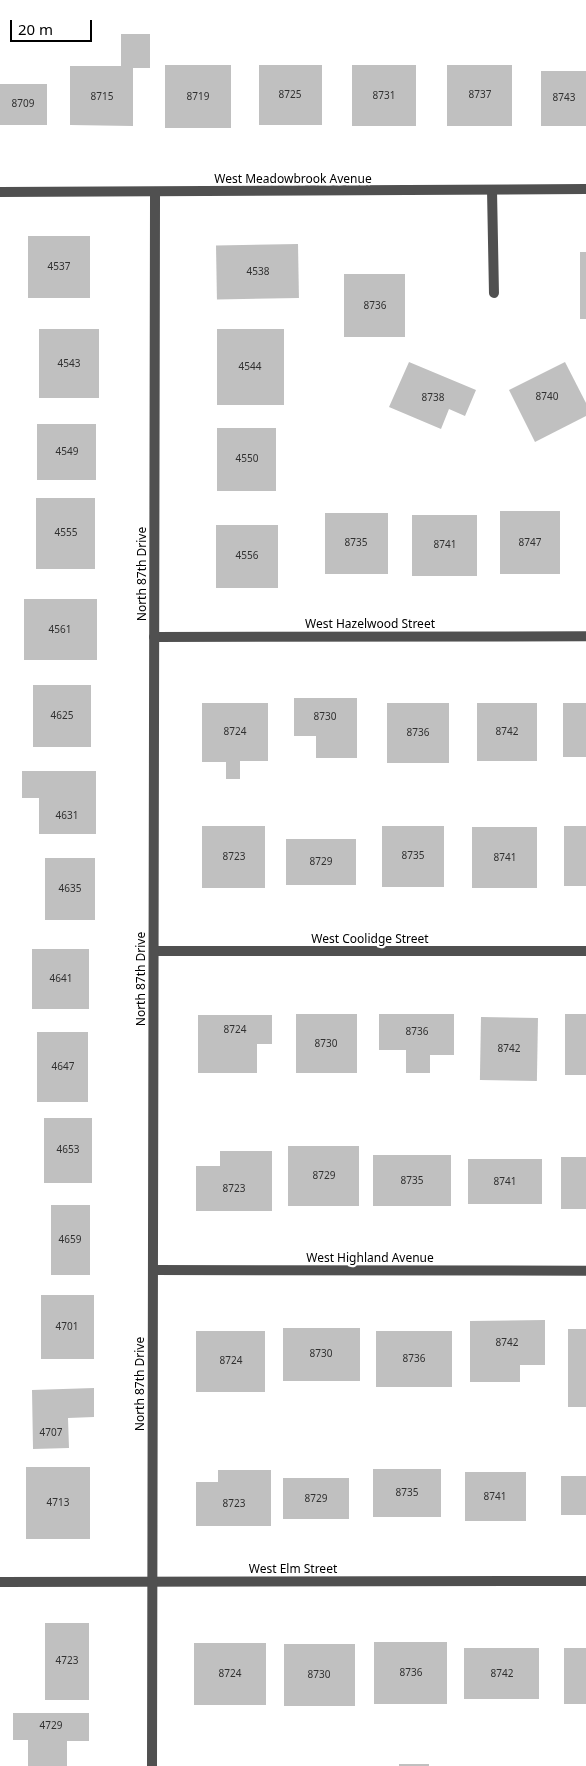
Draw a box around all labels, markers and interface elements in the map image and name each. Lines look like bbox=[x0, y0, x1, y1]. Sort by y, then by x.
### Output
scale bar bbox=[12, 10, 95, 42]
text: 20 m bbox=[18, 19, 53, 39]
house number: 8725 bbox=[279, 89, 301, 101]
house number: 8737 bbox=[469, 89, 491, 101]
house number: 8731 bbox=[373, 90, 395, 102]
house number: 8715 bbox=[91, 91, 113, 103]
house number: 8719 bbox=[187, 91, 209, 103]
house number: 8743 bbox=[553, 92, 575, 104]
house number: 8709 bbox=[12, 98, 34, 110]
street label: West Meadowbrook Avenue bbox=[214, 172, 372, 186]
house number: 4537 bbox=[48, 261, 70, 273]
house number: 4538 bbox=[247, 266, 269, 278]
house number: 8736 bbox=[364, 300, 386, 312]
house number: 4543 bbox=[58, 358, 80, 370]
house number: 4544 bbox=[239, 361, 261, 373]
house number: 8740 bbox=[536, 391, 558, 403]
house number: 8738 bbox=[422, 392, 444, 404]
house number: 4549 bbox=[56, 446, 78, 458]
house number: 4550 bbox=[236, 453, 258, 465]
house number: 4555 bbox=[55, 527, 77, 539]
street label: North 87th Drive bbox=[135, 527, 149, 621]
house number: 8735 bbox=[345, 537, 367, 549]
house number: 8747 bbox=[519, 537, 541, 549]
house number: 8741 bbox=[434, 539, 456, 551]
house number: 4556 bbox=[236, 550, 258, 562]
street label: West Hazelwood Street bbox=[305, 617, 435, 631]
house number: 4561 bbox=[49, 624, 71, 636]
house number: 4625 bbox=[51, 710, 73, 722]
house number: 8730 bbox=[314, 711, 336, 723]
house number: 8724 bbox=[224, 726, 246, 738]
house number: 8742 bbox=[496, 726, 518, 738]
house number: 8736 bbox=[407, 727, 429, 739]
house number: 4631 bbox=[56, 810, 78, 822]
house number: 8735 bbox=[402, 850, 424, 862]
house number: 8723 bbox=[223, 851, 245, 863]
house number: 8741 bbox=[494, 852, 516, 864]
house number: 8729 bbox=[310, 856, 332, 868]
house number: 4635 bbox=[59, 883, 81, 895]
street label: North 87th Drive bbox=[134, 932, 148, 1026]
street label: West Coolidge Street bbox=[311, 932, 429, 946]
house number: 4641 bbox=[50, 973, 72, 985]
house number: 8724 bbox=[224, 1024, 246, 1036]
house number: 8736 bbox=[406, 1026, 428, 1038]
house number: 8730 bbox=[315, 1038, 337, 1050]
house number: 8742 bbox=[498, 1043, 520, 1055]
house number: 4647 bbox=[52, 1061, 74, 1073]
house number: 4653 bbox=[57, 1144, 79, 1156]
house number: 8729 bbox=[313, 1170, 335, 1182]
house number: 8735 bbox=[401, 1175, 423, 1187]
house number: 8741 bbox=[494, 1176, 516, 1188]
house number: 8723 bbox=[223, 1183, 245, 1195]
house number: 4659 bbox=[59, 1234, 81, 1246]
street label: West Highland Avenue bbox=[306, 1251, 434, 1265]
house number: 4701 bbox=[56, 1321, 78, 1333]
street label: North 87th Drive bbox=[133, 1337, 147, 1431]
house number: 8742 bbox=[496, 1337, 518, 1349]
house number: 8730 bbox=[310, 1348, 332, 1360]
house number: 8736 bbox=[403, 1353, 425, 1365]
house number: 8724 bbox=[220, 1355, 242, 1367]
house number: 4707 bbox=[40, 1427, 62, 1439]
house number: 8735 bbox=[396, 1487, 418, 1499]
house number: 8741 bbox=[484, 1491, 506, 1503]
house number: 8729 bbox=[305, 1493, 327, 1505]
house number: 4713 bbox=[47, 1497, 69, 1509]
house number: 8723 bbox=[223, 1498, 245, 1510]
street label: West Elm Street bbox=[249, 1562, 337, 1576]
house number: 4723 bbox=[56, 1655, 78, 1667]
house number: 8736 bbox=[400, 1667, 422, 1679]
house number: 8724 bbox=[219, 1668, 241, 1680]
house number: 8742 bbox=[491, 1668, 513, 1680]
house number: 8730 bbox=[308, 1669, 330, 1681]
house number: 4729 bbox=[40, 1720, 62, 1732]

